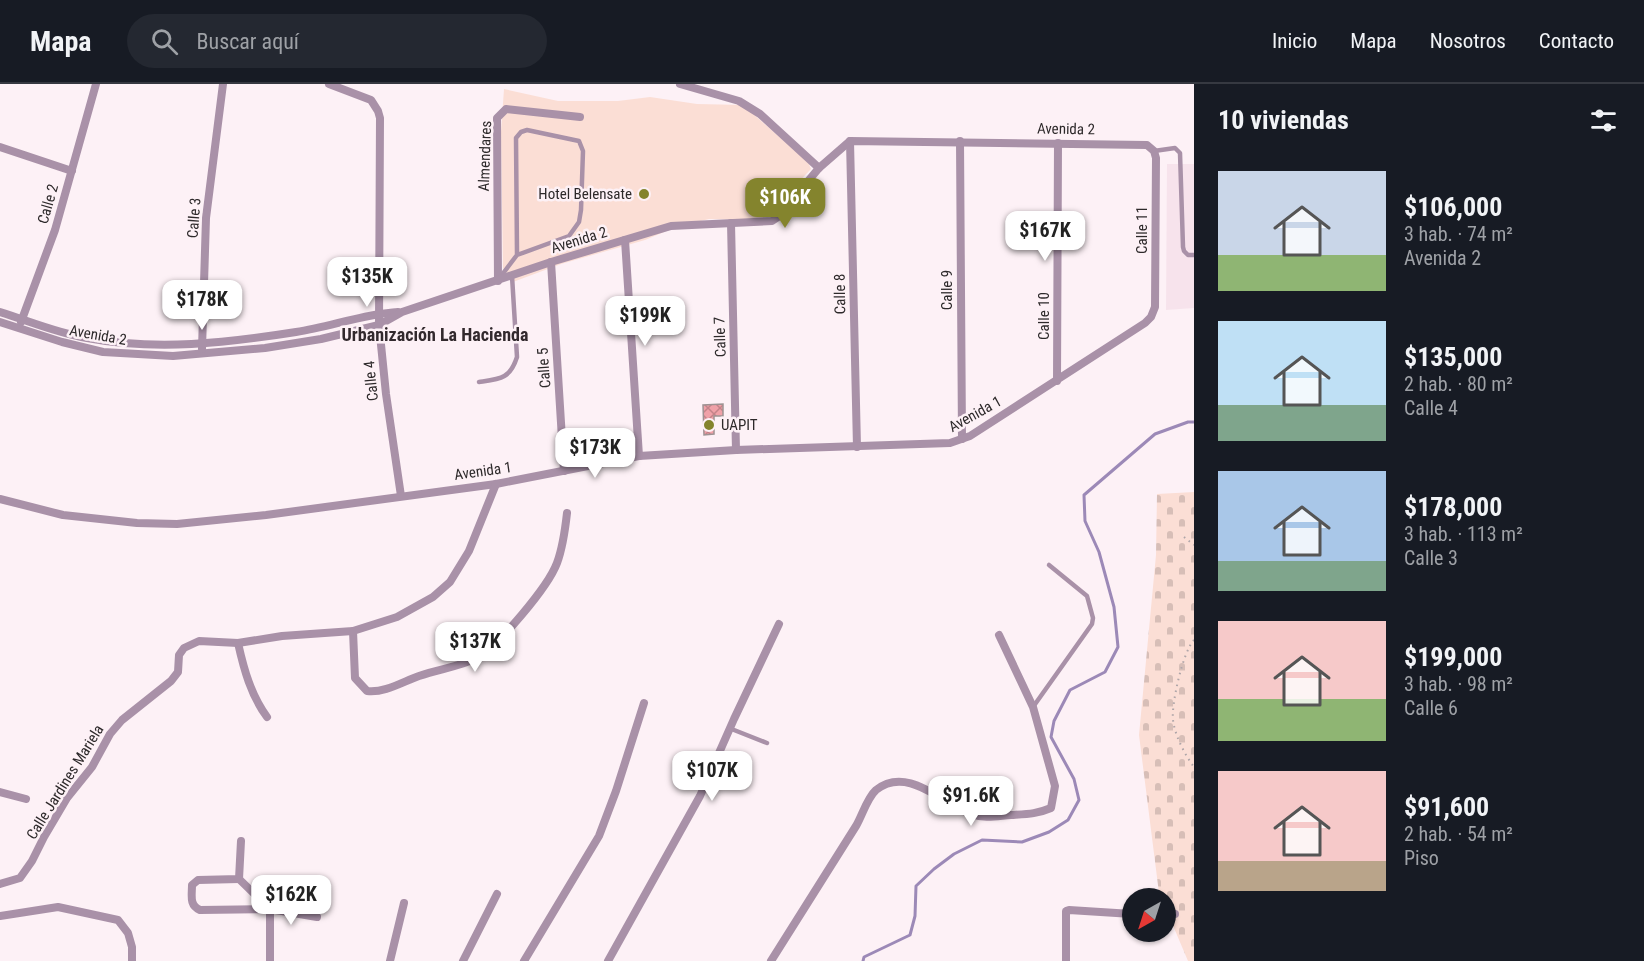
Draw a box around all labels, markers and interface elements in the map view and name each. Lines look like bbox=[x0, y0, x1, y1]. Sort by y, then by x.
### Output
search box bbox=[127, 14, 547, 68]
text: Mapa bbox=[30, 25, 91, 58]
icon: search bbox=[148, 25, 181, 58]
text: Buscar aquí bbox=[196, 29, 299, 54]
text: Inicio bbox=[1272, 29, 1317, 53]
text: Mapa bbox=[1350, 29, 1397, 53]
text: Nosotros bbox=[1430, 29, 1506, 53]
text: Contacto bbox=[1539, 29, 1614, 53]
icon: filters bbox=[1587, 104, 1620, 137]
text: 10 viviendas bbox=[1218, 105, 1349, 135]
street label: Avenida 2 bbox=[1037, 119, 1095, 139]
street label: Almendares bbox=[475, 120, 495, 192]
pin: $106K bbox=[743, 178, 827, 229]
street label: Calle 2 bbox=[34, 182, 62, 226]
place label: Hotel Belensate bbox=[538, 185, 632, 203]
text: $106K bbox=[759, 185, 811, 209]
marker: Hotel Belensate bbox=[637, 187, 651, 201]
text: $106,000 bbox=[1404, 192, 1502, 222]
icon: home bbox=[1266, 195, 1338, 267]
street label: Calle 3 bbox=[184, 197, 204, 239]
street label: Calle 11 bbox=[1133, 206, 1151, 254]
pin: $167K bbox=[1003, 211, 1087, 262]
text: $167K bbox=[1019, 218, 1071, 242]
text: 3 hab. · 74 m² bbox=[1404, 222, 1513, 246]
street label: Avenida 2 bbox=[549, 223, 609, 257]
text: Avenida 2 bbox=[1404, 246, 1481, 270]
pin: $135K bbox=[325, 257, 409, 308]
text: $135K bbox=[341, 264, 393, 288]
street label: Calle 9 bbox=[938, 270, 956, 310]
street label: Calle 8 bbox=[831, 274, 849, 314]
pin: $178K bbox=[160, 280, 244, 331]
text: $178K bbox=[176, 287, 228, 311]
street label: Calle 10 bbox=[1035, 292, 1053, 340]
pin: $199K bbox=[603, 296, 687, 347]
text: $199K bbox=[619, 303, 671, 327]
street label: Calle 7 bbox=[710, 316, 730, 358]
street label: Avenida 2 bbox=[68, 321, 128, 349]
district label: Urbanización La Hacienda bbox=[342, 324, 528, 345]
text: $135,000 bbox=[1404, 342, 1502, 372]
icon: home bbox=[1266, 345, 1338, 417]
street label: Calle 5 bbox=[534, 347, 554, 389]
street label: Calle 4 bbox=[360, 360, 382, 402]
text: 2 hab. · 80 m² bbox=[1404, 372, 1513, 396]
street label: Avenida 1 bbox=[945, 392, 1005, 436]
text: Calle 4 bbox=[1404, 396, 1458, 420]
place label: UAPIT bbox=[721, 416, 758, 434]
marker: UAPIT bbox=[702, 418, 716, 432]
pin: $173K bbox=[553, 428, 637, 479]
text: $173K bbox=[569, 435, 621, 459]
street label: Avenida 1 bbox=[453, 458, 513, 484]
text: $178,000 bbox=[1404, 492, 1502, 522]
icon: home bbox=[1266, 495, 1338, 567]
text: 3 hab. · 113 m² bbox=[1404, 522, 1523, 546]
text: Calle 3 bbox=[1404, 546, 1458, 570]
pin: $137K bbox=[433, 622, 517, 673]
text: $137K bbox=[449, 629, 501, 653]
text: $199,000 bbox=[1404, 642, 1502, 672]
icon: home bbox=[1266, 645, 1338, 717]
text: 3 hab. · 98 m² bbox=[1404, 672, 1513, 696]
text: Calle 6 bbox=[1404, 696, 1458, 720]
street label: Calle Jardines Mariela bbox=[23, 721, 107, 843]
pin: $107K bbox=[670, 751, 754, 802]
text: $107K bbox=[686, 758, 738, 782]
pin: $91.6K bbox=[922, 776, 1020, 827]
text: $91.6K bbox=[942, 783, 1000, 807]
text: $91,600 bbox=[1404, 792, 1489, 822]
icon: home bbox=[1266, 795, 1338, 867]
text: 2 hab. · 54 m² bbox=[1404, 822, 1513, 846]
text: Piso bbox=[1404, 846, 1439, 870]
pin: $162K bbox=[249, 875, 333, 926]
text: $162K bbox=[265, 882, 317, 906]
north arrow bbox=[1122, 888, 1176, 942]
map controls bbox=[1122, 888, 1176, 942]

